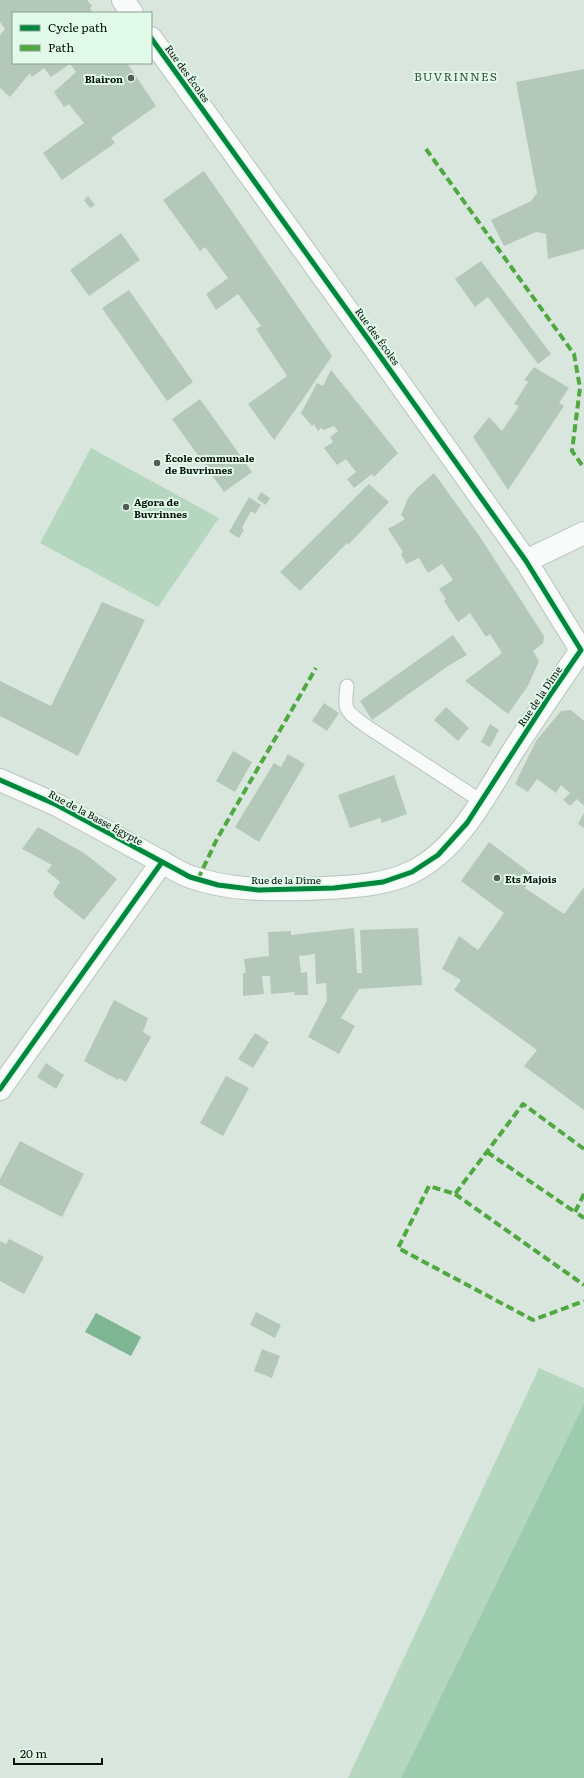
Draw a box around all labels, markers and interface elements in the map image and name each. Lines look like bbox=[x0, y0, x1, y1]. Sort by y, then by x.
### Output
legend bbox=[12, 12, 152, 64]
text: Cycle path bbox=[48, 18, 108, 36]
text: Path bbox=[48, 38, 74, 56]
street label: Rue des Écoles bbox=[162, 41, 214, 105]
district label: BUVRINNES bbox=[414, 67, 498, 85]
place label: Blairon bbox=[85, 71, 123, 86]
marker: Blairon bbox=[126, 73, 136, 83]
street label: Rue des Écoles bbox=[352, 304, 404, 368]
place label: École communale de Buvrinnes bbox=[165, 450, 255, 477]
marker: École communale de Buvrinnes bbox=[152, 458, 162, 468]
place label: Agora de Buvrinnes bbox=[134, 494, 187, 521]
marker: Agora de Buvrinnes bbox=[121, 502, 131, 512]
street label: Rue de la Dîme bbox=[513, 663, 565, 729]
street label: Rue de la Basse Égypte bbox=[46, 786, 146, 848]
place label: Ets Majois bbox=[505, 871, 556, 886]
street label: Rue de la Dîme bbox=[251, 872, 321, 887]
marker: Ets Majois bbox=[492, 873, 502, 883]
scale bar bbox=[14, 1740, 102, 1766]
text: 20 m bbox=[20, 1744, 47, 1762]

